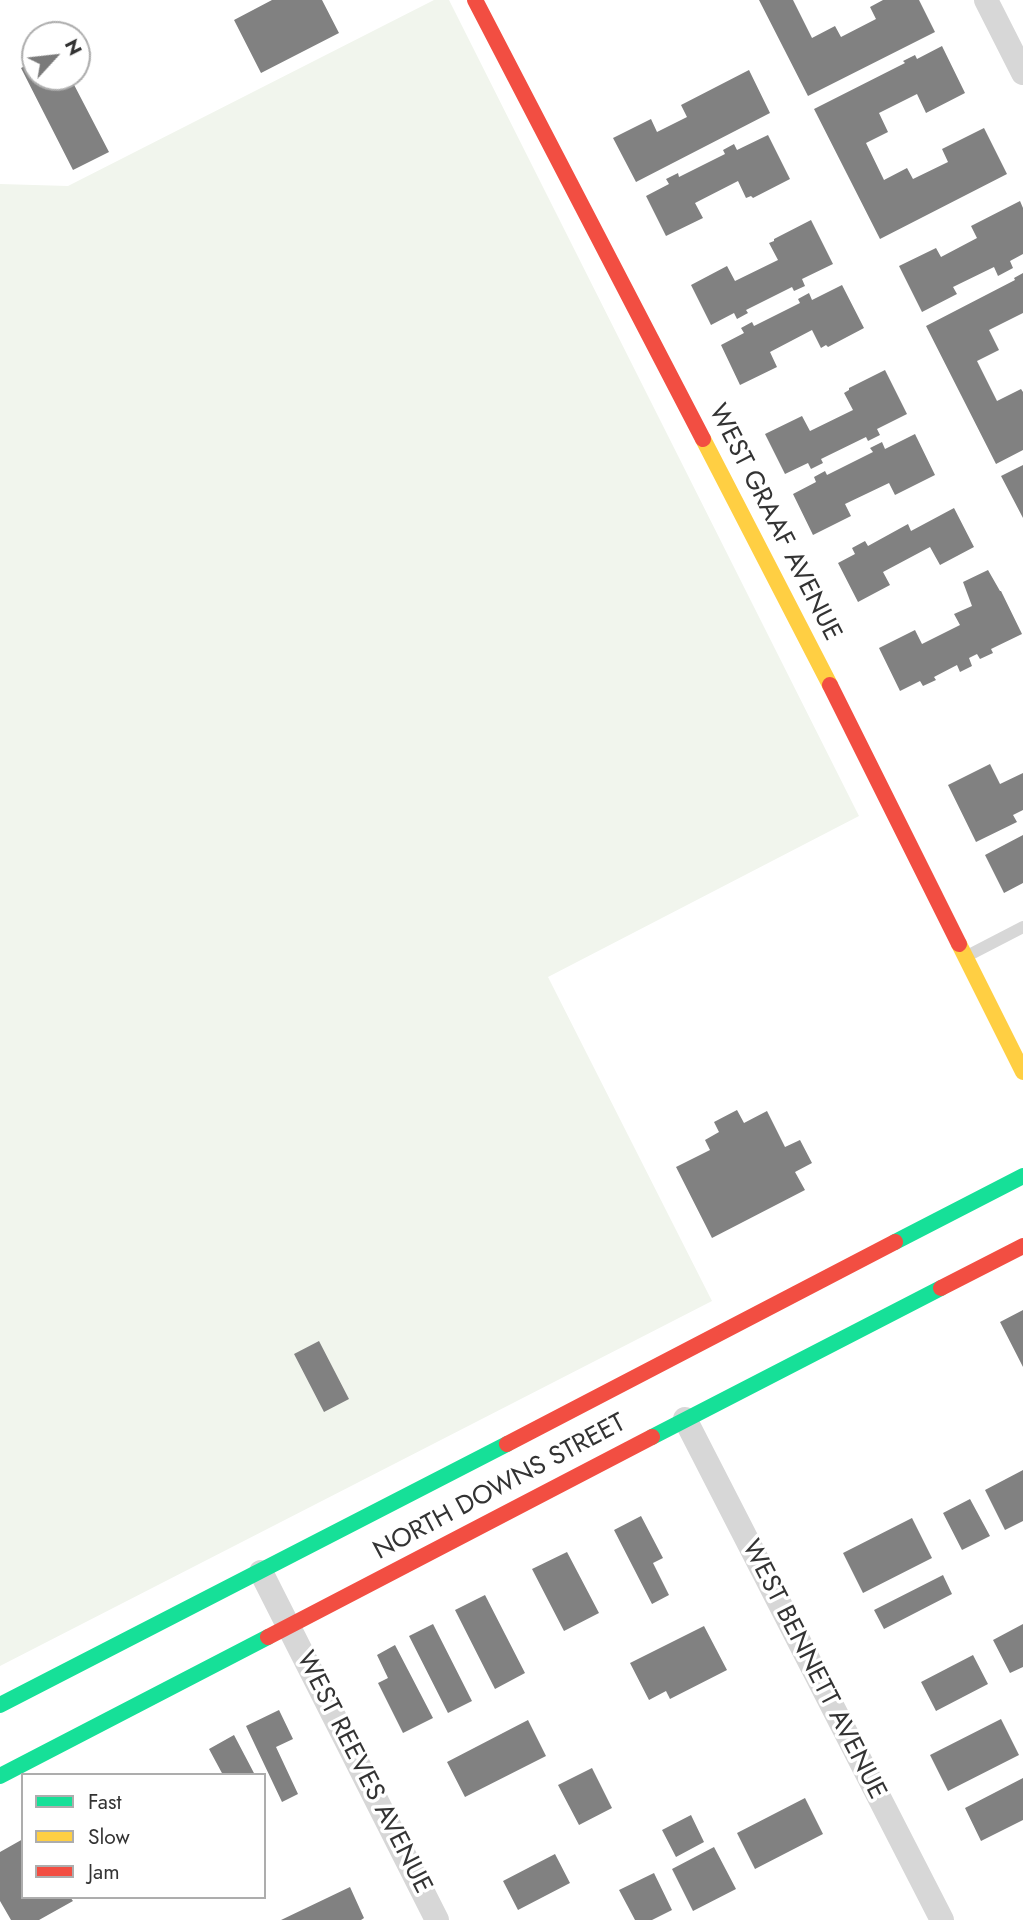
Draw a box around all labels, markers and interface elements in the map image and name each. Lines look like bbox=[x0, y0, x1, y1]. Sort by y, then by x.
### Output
north arrow bbox=[21, 21, 91, 91]
text: N bbox=[58, 34, 89, 60]
street label: WEST GRAAF AVENUE bbox=[701, 399, 847, 647]
street label: NORTH DOWNS STREET bbox=[369, 1408, 631, 1568]
street label: WEST BENNETT AVENUE bbox=[734, 1535, 892, 1805]
street label: WEST REEVES AVENUE bbox=[288, 1647, 438, 1899]
legend bbox=[21, 1773, 266, 1899]
text: Fast bbox=[88, 1787, 121, 1817]
text: Slow bbox=[88, 1822, 130, 1852]
text: Jam bbox=[88, 1857, 120, 1887]

